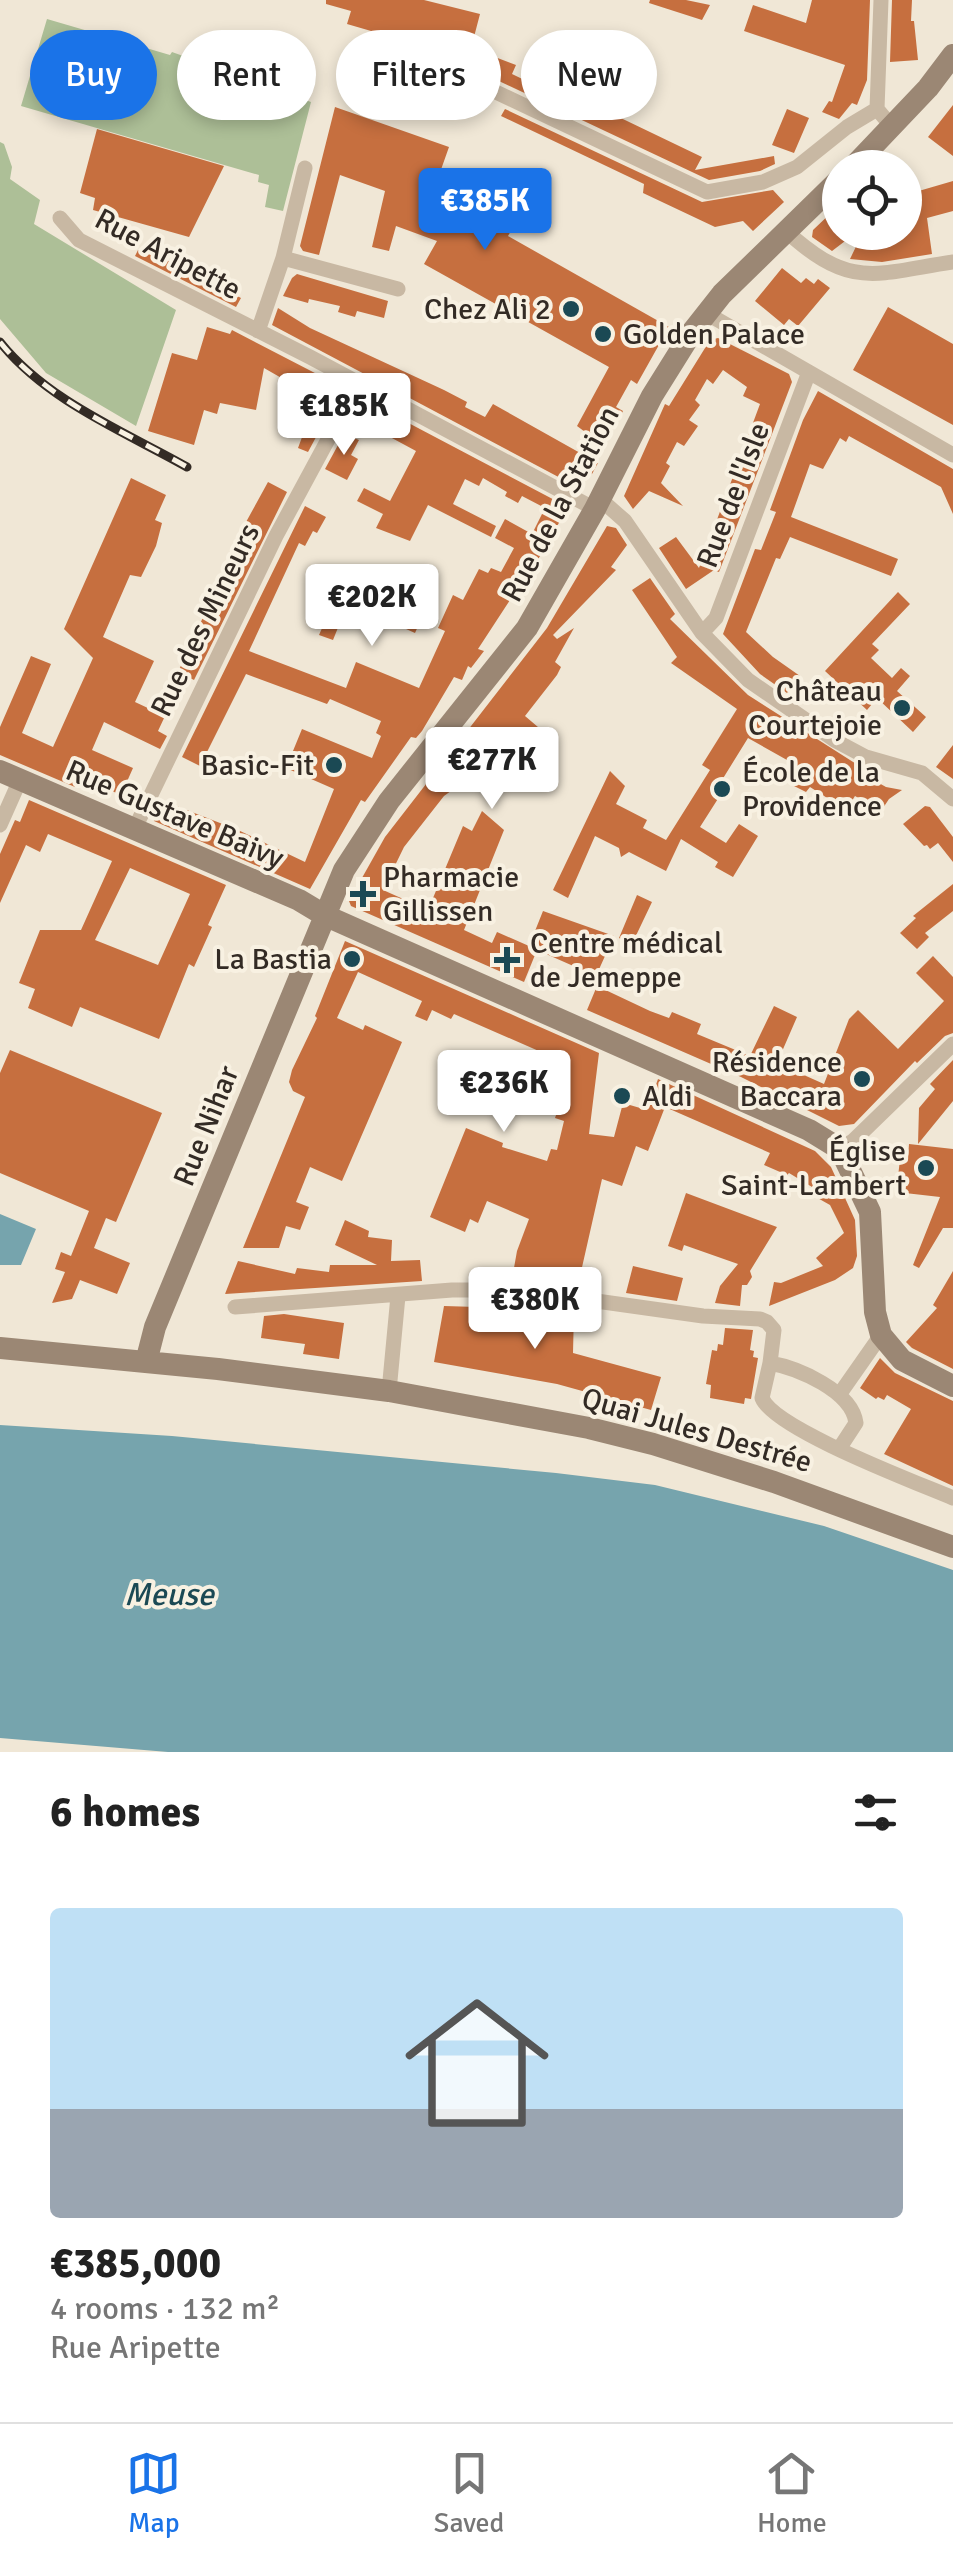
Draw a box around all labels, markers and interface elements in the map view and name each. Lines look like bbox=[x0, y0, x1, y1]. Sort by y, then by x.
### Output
chip: Buy bbox=[30, 30, 157, 120]
chip: Rent bbox=[177, 30, 316, 120]
chip: Filters bbox=[336, 30, 501, 120]
chip: New bbox=[521, 30, 657, 120]
map controls bbox=[822, 150, 922, 250]
button: locate bbox=[822, 150, 922, 250]
pin: €385K bbox=[415, 168, 555, 253]
text: €385K bbox=[441, 181, 529, 220]
street label: Rue Aripette bbox=[88, 201, 247, 308]
place label: Chez Ali 2 bbox=[424, 291, 551, 328]
marker: Chez Ali 2 bbox=[560, 298, 582, 320]
place label: Golden Palace bbox=[623, 316, 805, 353]
marker: Golden Palace bbox=[592, 323, 614, 345]
pin: €185K bbox=[274, 373, 414, 458]
text: €185K bbox=[300, 386, 388, 425]
street label: Rue de la Station bbox=[493, 400, 628, 608]
street label: Rue de l'Isle bbox=[689, 417, 778, 573]
street label: Rue des Mineurs bbox=[143, 518, 268, 723]
pin: €202K bbox=[302, 564, 442, 649]
text: €202K bbox=[328, 577, 416, 616]
place label: Château Courtejoie bbox=[748, 673, 882, 744]
marker: Château Courtejoie bbox=[891, 697, 913, 719]
pin: €277K bbox=[422, 727, 562, 812]
text: €277K bbox=[448, 740, 536, 779]
place label: Basic-Fit bbox=[201, 747, 314, 784]
street label: Rue Gustave Baivy bbox=[60, 752, 289, 877]
marker: Basic-Fit bbox=[323, 754, 345, 776]
place label: École de la Providence bbox=[742, 754, 882, 825]
marker: École de la Providence bbox=[711, 778, 733, 800]
place label: Pharmacie Gillissen bbox=[383, 859, 519, 930]
marker: Pharmacie Gillissen bbox=[352, 883, 374, 905]
place label: Centre médical de Jemeppe bbox=[530, 925, 723, 996]
place label: La Bastia bbox=[214, 941, 332, 978]
marker: Centre médical de Jemeppe bbox=[494, 947, 520, 973]
marker: La Bastia bbox=[341, 948, 363, 970]
place label: Résidence Baccara bbox=[712, 1044, 842, 1115]
pin: €236K bbox=[434, 1050, 574, 1135]
street label: Rue Nihar bbox=[166, 1061, 247, 1192]
text: €236K bbox=[460, 1063, 548, 1102]
marker: Résidence Baccara bbox=[851, 1068, 873, 1090]
place label: Aldi bbox=[642, 1078, 693, 1115]
marker: Aldi bbox=[611, 1085, 633, 1107]
place label: Église Saint-Lambert bbox=[721, 1133, 906, 1204]
marker: Église Saint-Lambert bbox=[915, 1157, 937, 1179]
pin: €380K bbox=[465, 1267, 605, 1352]
text: €380K bbox=[491, 1280, 579, 1319]
street label: Quai Jules Destrée bbox=[578, 1380, 816, 1481]
water label: Meuse bbox=[124, 1575, 216, 1614]
icon: filters bbox=[848, 1785, 903, 1840]
text: 6 homes bbox=[50, 1787, 200, 1838]
icon: home bbox=[387, 1973, 567, 2153]
text: €385,000 bbox=[50, 2238, 221, 2289]
text: 4 rooms · 132 m² bbox=[50, 2289, 280, 2328]
text: Rue Aripette bbox=[50, 2328, 221, 2367]
tab: Map bbox=[126, 2446, 181, 2540]
tab: Saved bbox=[434, 2446, 504, 2540]
tab: Home bbox=[757, 2446, 827, 2540]

